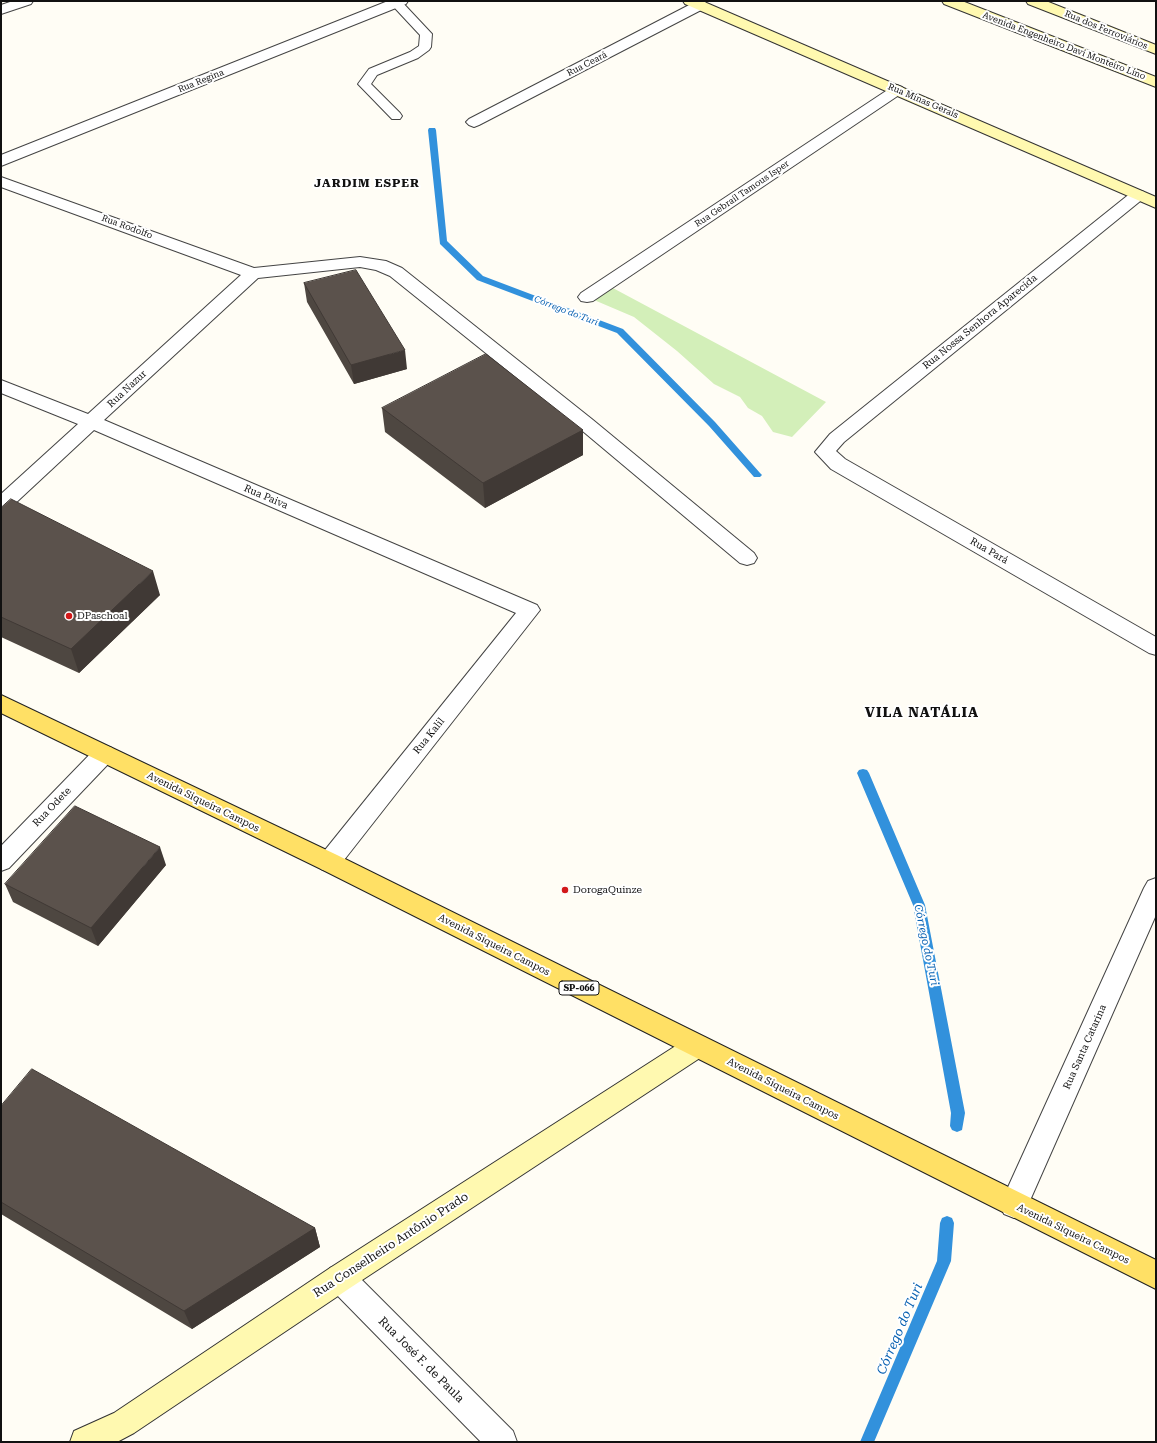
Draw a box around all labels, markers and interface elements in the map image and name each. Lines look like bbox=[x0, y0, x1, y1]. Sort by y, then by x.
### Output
street label: Rua dos Ferroviários bbox=[1063, 8, 1149, 52]
street label: Avenida Engenheiro Davi Monteiro Lino bbox=[981, 10, 1147, 82]
street label: Rua Ceará bbox=[565, 49, 609, 79]
street label: Rua Regina bbox=[176, 67, 226, 95]
street label: Rua Minas Gerais bbox=[886, 81, 960, 121]
street label: Rua Gebrail Tamous Isper bbox=[693, 158, 791, 230]
district label: JARDIM ESPER bbox=[314, 176, 420, 190]
street label: Rua Rodolfo bbox=[100, 213, 154, 241]
street label: Rua Nossa Senhora Aparecida bbox=[920, 272, 1040, 372]
water label: Córrego do Turi bbox=[532, 294, 600, 328]
street label: Rua Nazur bbox=[105, 368, 149, 410]
street label: Rua Paiva bbox=[242, 482, 290, 512]
street label: Rua Pará bbox=[968, 535, 1010, 567]
place label: DPaschoal bbox=[77, 610, 128, 622]
marker: DPaschoal bbox=[64, 611, 74, 621]
district label: VILA NATÁLIA bbox=[865, 705, 979, 721]
street label: Rua Kalil bbox=[411, 716, 447, 756]
street label: Avenida Siqueira Campos bbox=[145, 770, 261, 834]
street label: Rua Odete bbox=[30, 785, 74, 829]
place label: DorogaQuinze bbox=[573, 884, 642, 896]
marker: DorogaQuinze bbox=[560, 885, 570, 895]
water label: Córrego do Turi bbox=[911, 903, 941, 987]
street label: Avenida Siqueira Campos bbox=[436, 912, 552, 978]
road number: SP-066 bbox=[559, 981, 599, 995]
street label: Rua Santa Catarina bbox=[1061, 1003, 1109, 1091]
street label: Avenida Siqueira Campos bbox=[725, 1056, 841, 1122]
street label: Rua Conselheiro Antônio Prado bbox=[311, 1189, 471, 1301]
street label: Avenida Siqueira Campos bbox=[1015, 1202, 1131, 1266]
water label: Córrego do Turi bbox=[874, 1281, 926, 1377]
street label: Rua José F. de Paula bbox=[375, 1314, 467, 1406]

